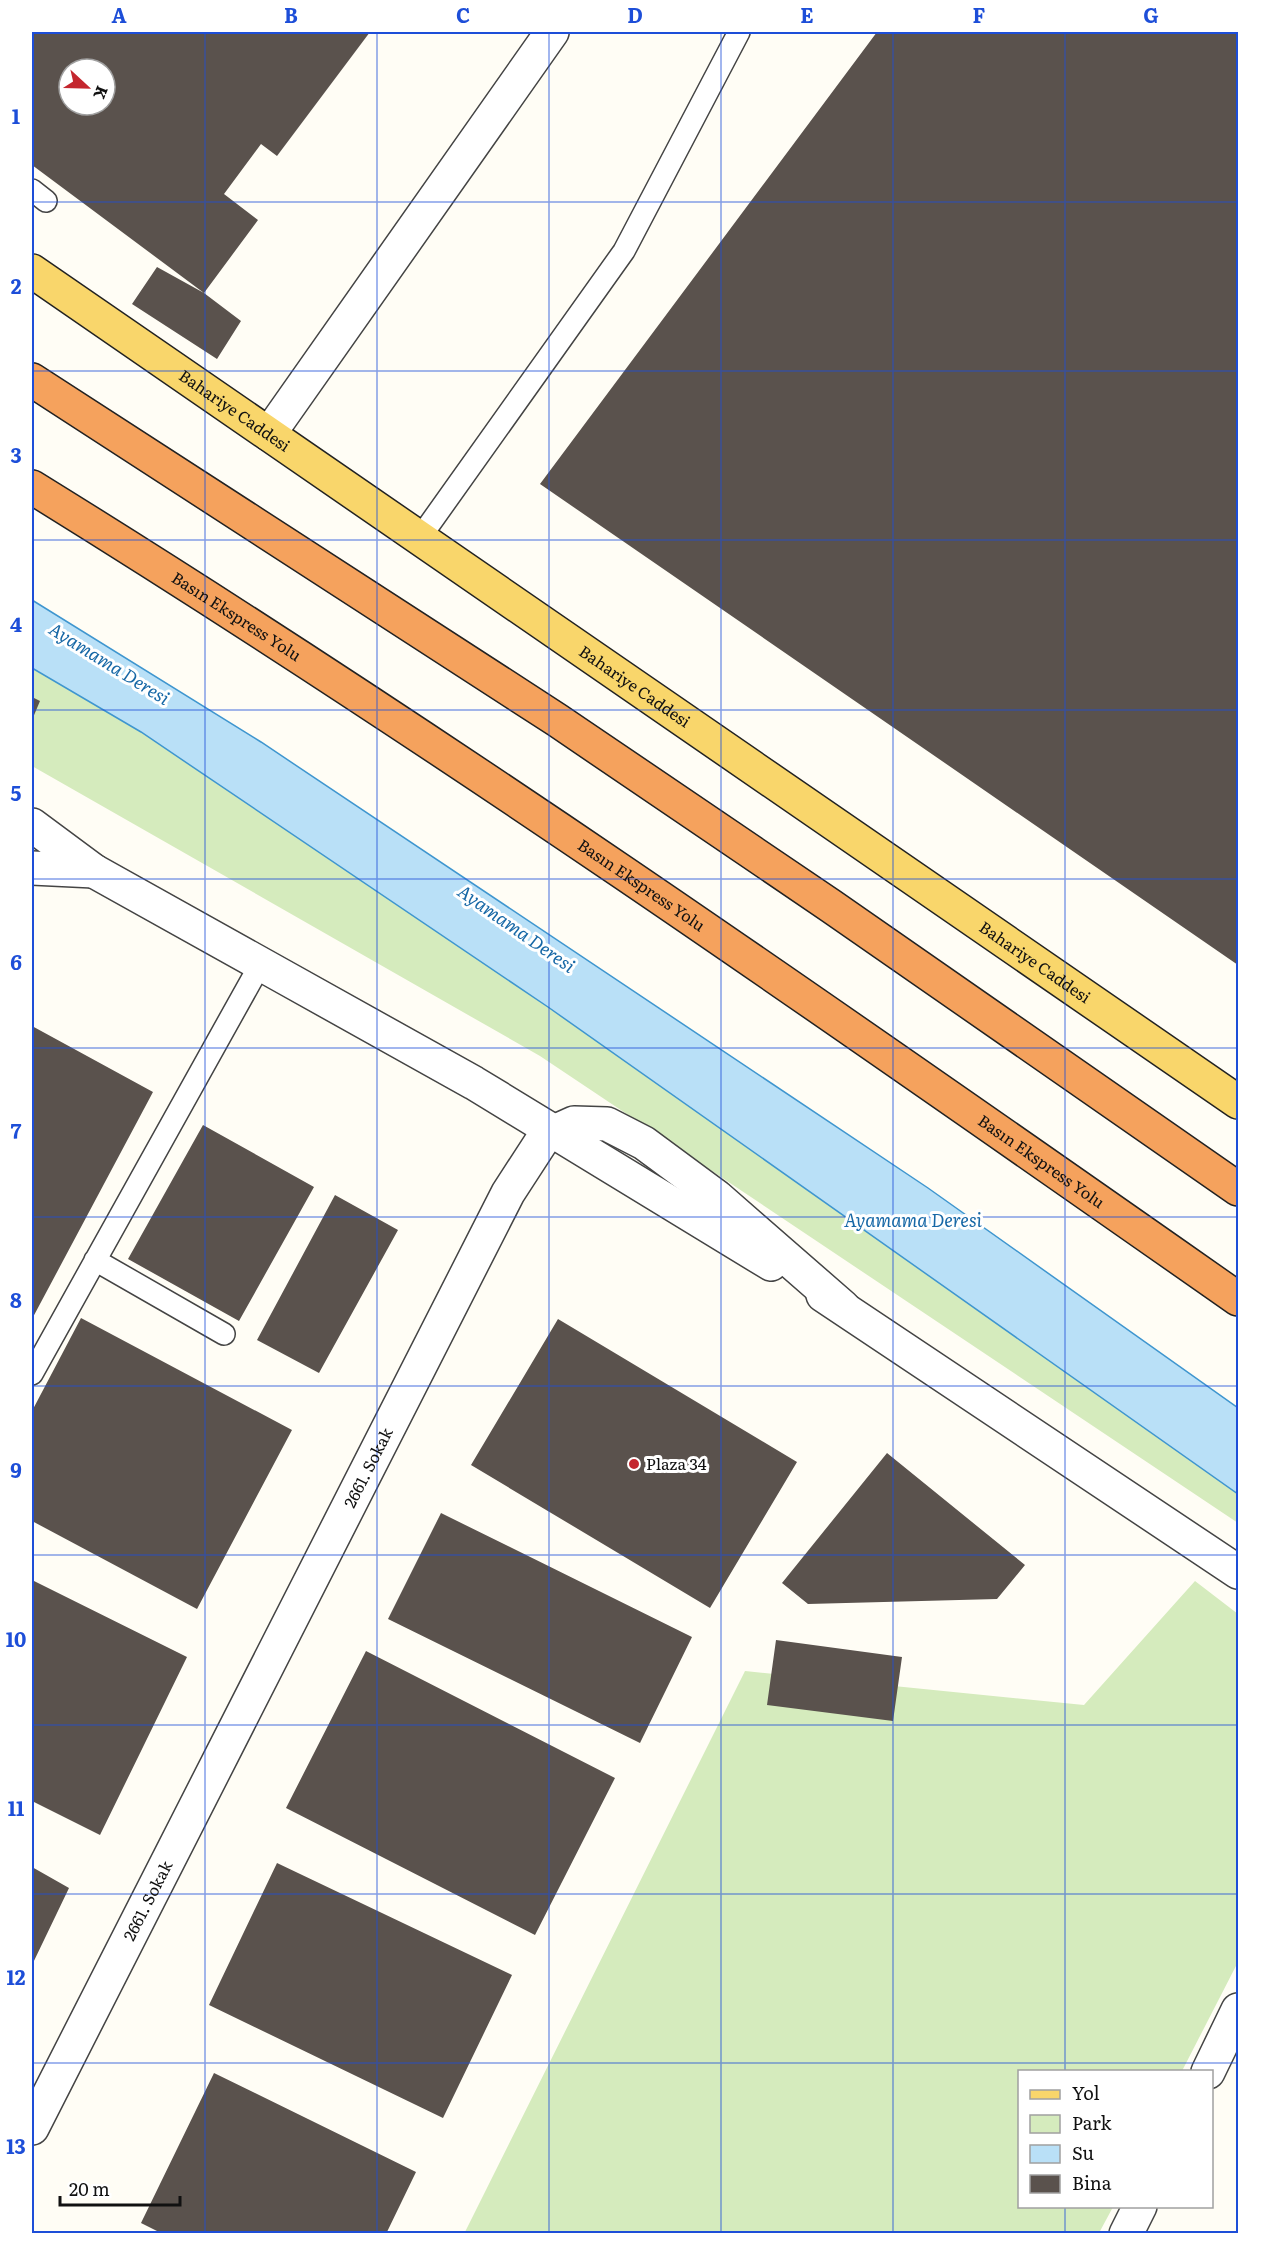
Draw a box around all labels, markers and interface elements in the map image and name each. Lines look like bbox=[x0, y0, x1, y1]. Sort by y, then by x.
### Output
text: A bbox=[111, 0, 127, 29]
text: B bbox=[284, 0, 298, 29]
text: C bbox=[456, 0, 470, 29]
text: D bbox=[627, 0, 643, 29]
text: E bbox=[800, 0, 814, 29]
text: F bbox=[973, 0, 986, 29]
text: G bbox=[1143, 0, 1159, 29]
north arrow bbox=[57, 57, 117, 117]
text: K bbox=[88, 83, 115, 104]
text: 1 bbox=[12, 100, 20, 130]
text: 2 bbox=[11, 270, 22, 300]
street label: Bahariye Caddesi bbox=[175, 363, 296, 457]
text: 3 bbox=[10, 439, 22, 469]
street label: Basın Ekspress Yolu bbox=[168, 565, 307, 666]
text: 4 bbox=[10, 608, 22, 638]
water label: Ayamama Deresi bbox=[44, 615, 176, 711]
street label: Bahariye Caddesi bbox=[575, 639, 696, 732]
text: 5 bbox=[11, 777, 22, 807]
street label: Basın Ekspress Yolu bbox=[573, 832, 711, 936]
water label: Ayamama Deresi bbox=[453, 877, 582, 979]
street label: Bahariye Caddesi bbox=[975, 914, 1096, 1008]
text: 6 bbox=[10, 946, 22, 976]
street label: Basın Ekspress Yolu bbox=[974, 1108, 1110, 1213]
text: 7 bbox=[11, 1115, 22, 1145]
water label: Ayamama Deresi bbox=[844, 1206, 983, 1233]
text: 8 bbox=[10, 1284, 22, 1314]
street label: 2661. Sokak bbox=[337, 1423, 398, 1511]
place label: Plaza 34 bbox=[646, 1451, 707, 1475]
text: 9 bbox=[10, 1454, 22, 1484]
marker: Plaza 34 bbox=[627, 1457, 641, 1471]
text: 10 bbox=[6, 1623, 26, 1653]
text: 11 bbox=[8, 1792, 24, 1822]
street label: 2661. Sokak bbox=[116, 1856, 177, 1945]
text: 12 bbox=[6, 1961, 26, 1991]
legend bbox=[1018, 2070, 1213, 2208]
text: Yol bbox=[1072, 2079, 1100, 2106]
text: Park bbox=[1072, 2109, 1113, 2136]
text: 13 bbox=[6, 2130, 26, 2160]
text: Su bbox=[1072, 2139, 1094, 2166]
scale bar bbox=[60, 2169, 180, 2207]
text: Bina bbox=[1072, 2169, 1112, 2196]
text: 20 m bbox=[69, 2175, 110, 2202]

